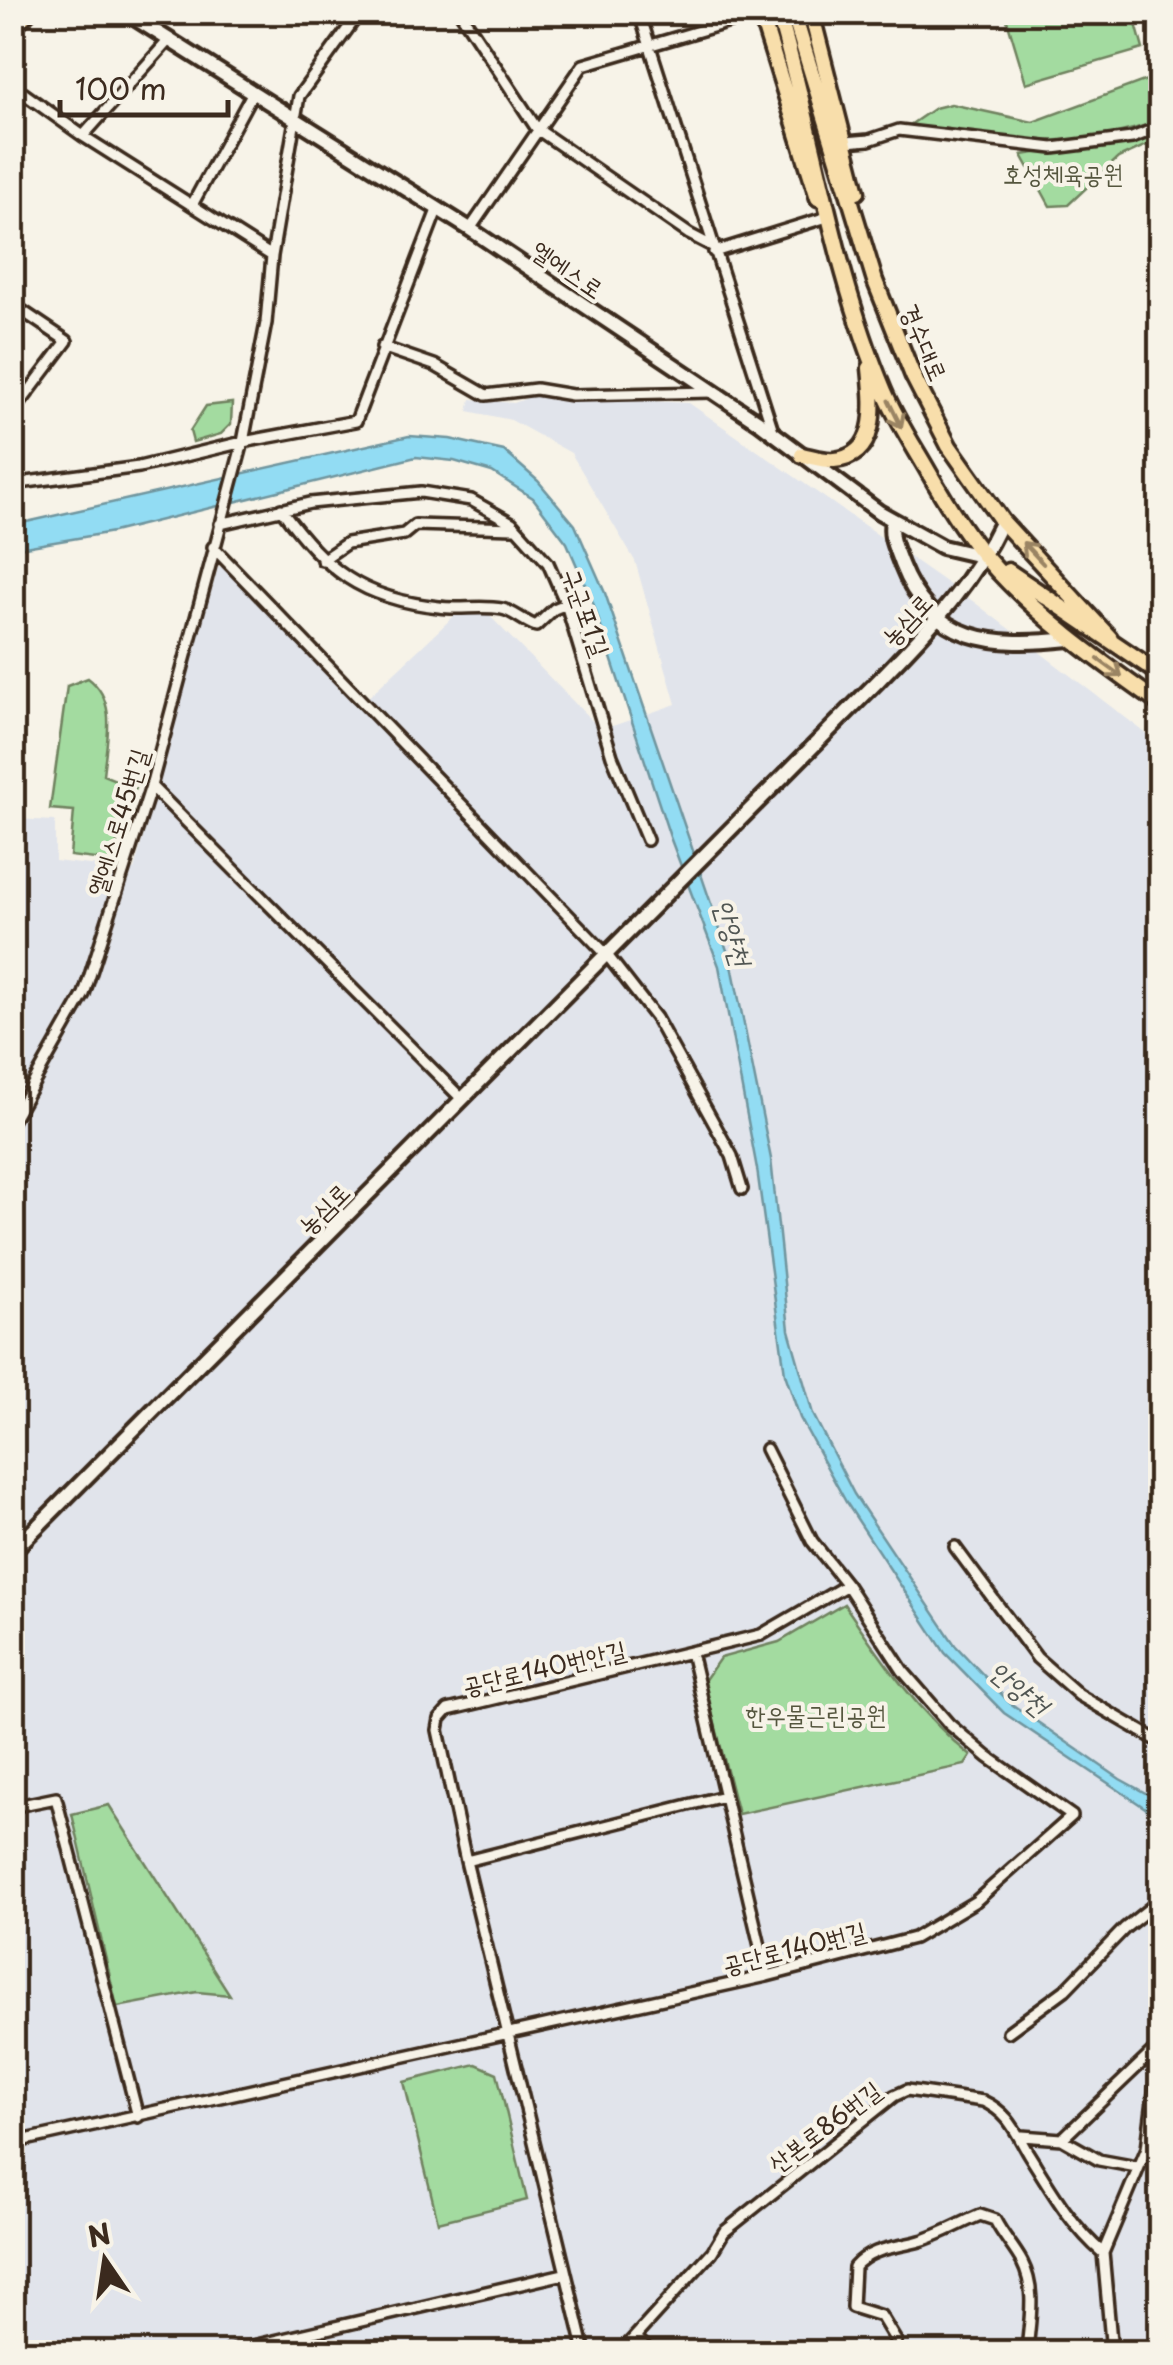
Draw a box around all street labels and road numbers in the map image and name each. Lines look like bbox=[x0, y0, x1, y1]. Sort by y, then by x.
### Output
street label: 엘에스로 bbox=[524, 231, 612, 307]
street label: 경수대로 bbox=[892, 298, 958, 386]
street label: 구군포1길 bbox=[553, 562, 621, 662]
street label: 농심로 bbox=[872, 584, 940, 654]
street label: 엘에스로45번길 bbox=[77, 743, 157, 901]
street label: 농심로 bbox=[288, 1173, 358, 1243]
street label: 공단로140번안길 bbox=[458, 1630, 630, 1704]
street label: 공단로140번길 bbox=[718, 1911, 870, 1983]
street label: 산본로86번길 bbox=[759, 2071, 889, 2181]

